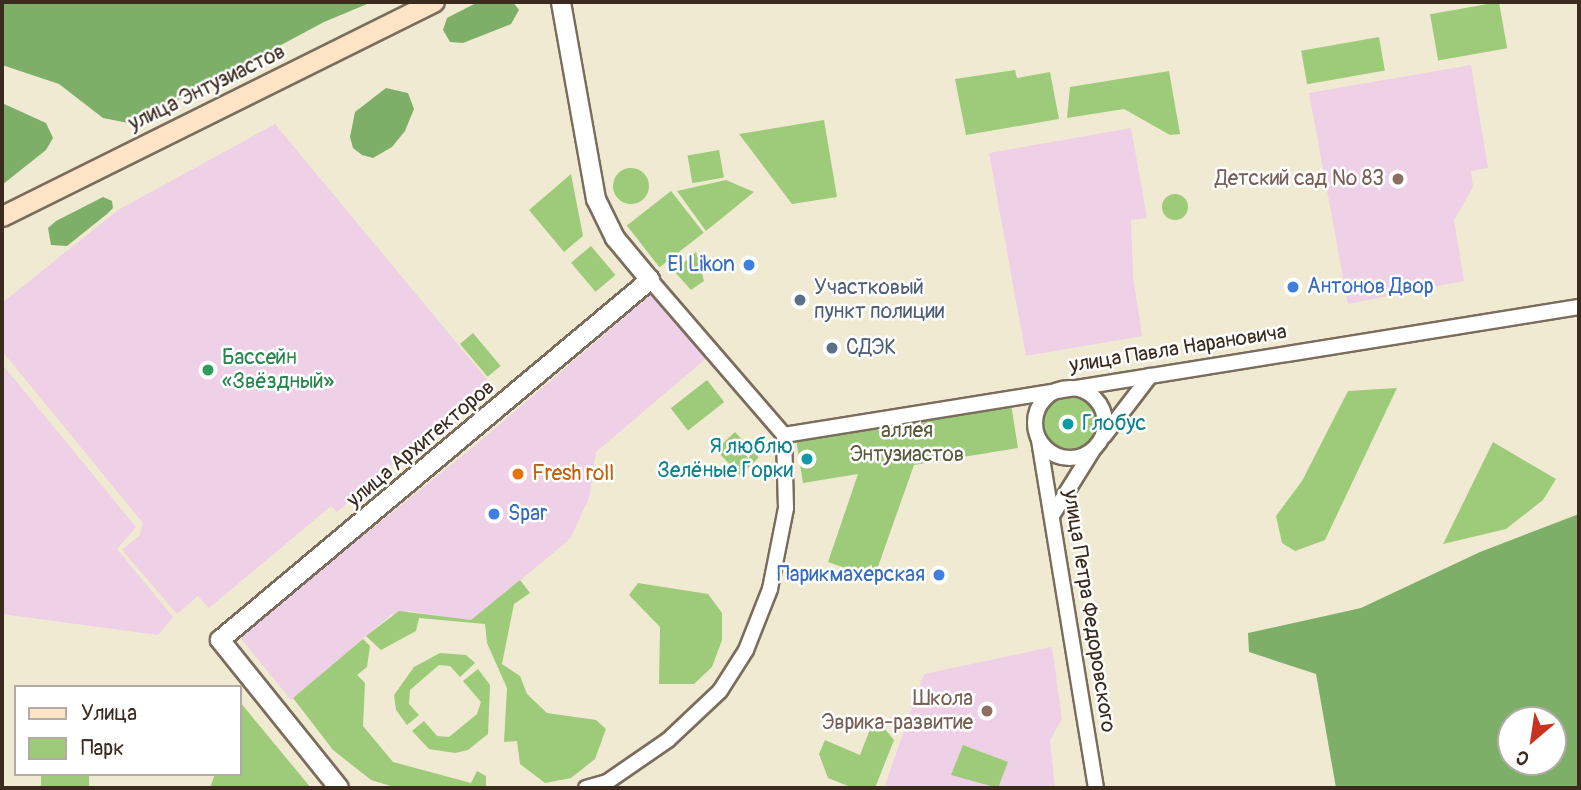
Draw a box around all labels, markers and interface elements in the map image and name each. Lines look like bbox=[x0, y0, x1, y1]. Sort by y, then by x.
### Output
street label: улица Энтузиастов bbox=[125, 39, 289, 137]
place label: Детский сад № 83 bbox=[1215, 166, 1384, 192]
marker: Детский сад № 83 bbox=[1390, 171, 1406, 187]
place label: El Likon bbox=[667, 252, 735, 278]
marker: El Likon bbox=[741, 257, 757, 273]
place label: Антонов Двор bbox=[1307, 274, 1434, 300]
place label: Участковый пункт полиции bbox=[814, 275, 944, 325]
marker: Антонов Двор bbox=[1285, 279, 1301, 295]
marker: Участковый пункт полиции bbox=[792, 292, 808, 308]
street label: улица Павла Нарановича bbox=[1068, 319, 1288, 379]
place label: СДЭК bbox=[846, 335, 896, 361]
marker: СДЭК bbox=[824, 340, 840, 356]
place label: Бассейн «Звёздный» bbox=[222, 345, 334, 395]
marker: Бассейн «Звёздный» bbox=[200, 362, 216, 378]
street label: улица Архитекторов bbox=[342, 375, 500, 513]
place label: Глобус bbox=[1082, 411, 1146, 437]
marker: Глобус bbox=[1060, 416, 1076, 432]
park label: аллея Энтузиастов bbox=[850, 418, 964, 468]
place label: Я люблю Зелёные Горки bbox=[657, 434, 793, 484]
marker: Я люблю Зелёные Горки bbox=[799, 451, 815, 467]
place label: Fresh roll bbox=[532, 461, 614, 487]
marker: Fresh roll bbox=[510, 466, 526, 482]
street label: улица Петра Федоровского bbox=[1057, 488, 1121, 734]
place label: Spar bbox=[508, 501, 547, 527]
marker: Spar bbox=[486, 506, 502, 522]
place label: Парикмахерская bbox=[777, 562, 925, 588]
marker: Парикмахерская bbox=[931, 567, 947, 583]
legend bbox=[14, 685, 242, 776]
place label: Школа Эврика-развитие bbox=[822, 686, 973, 736]
text: Улица bbox=[81, 700, 137, 727]
marker: Школа Эврика-развитие bbox=[979, 703, 995, 719]
north arrow bbox=[1497, 706, 1567, 776]
text: Парк bbox=[81, 735, 124, 762]
text: С bbox=[1512, 744, 1534, 771]

